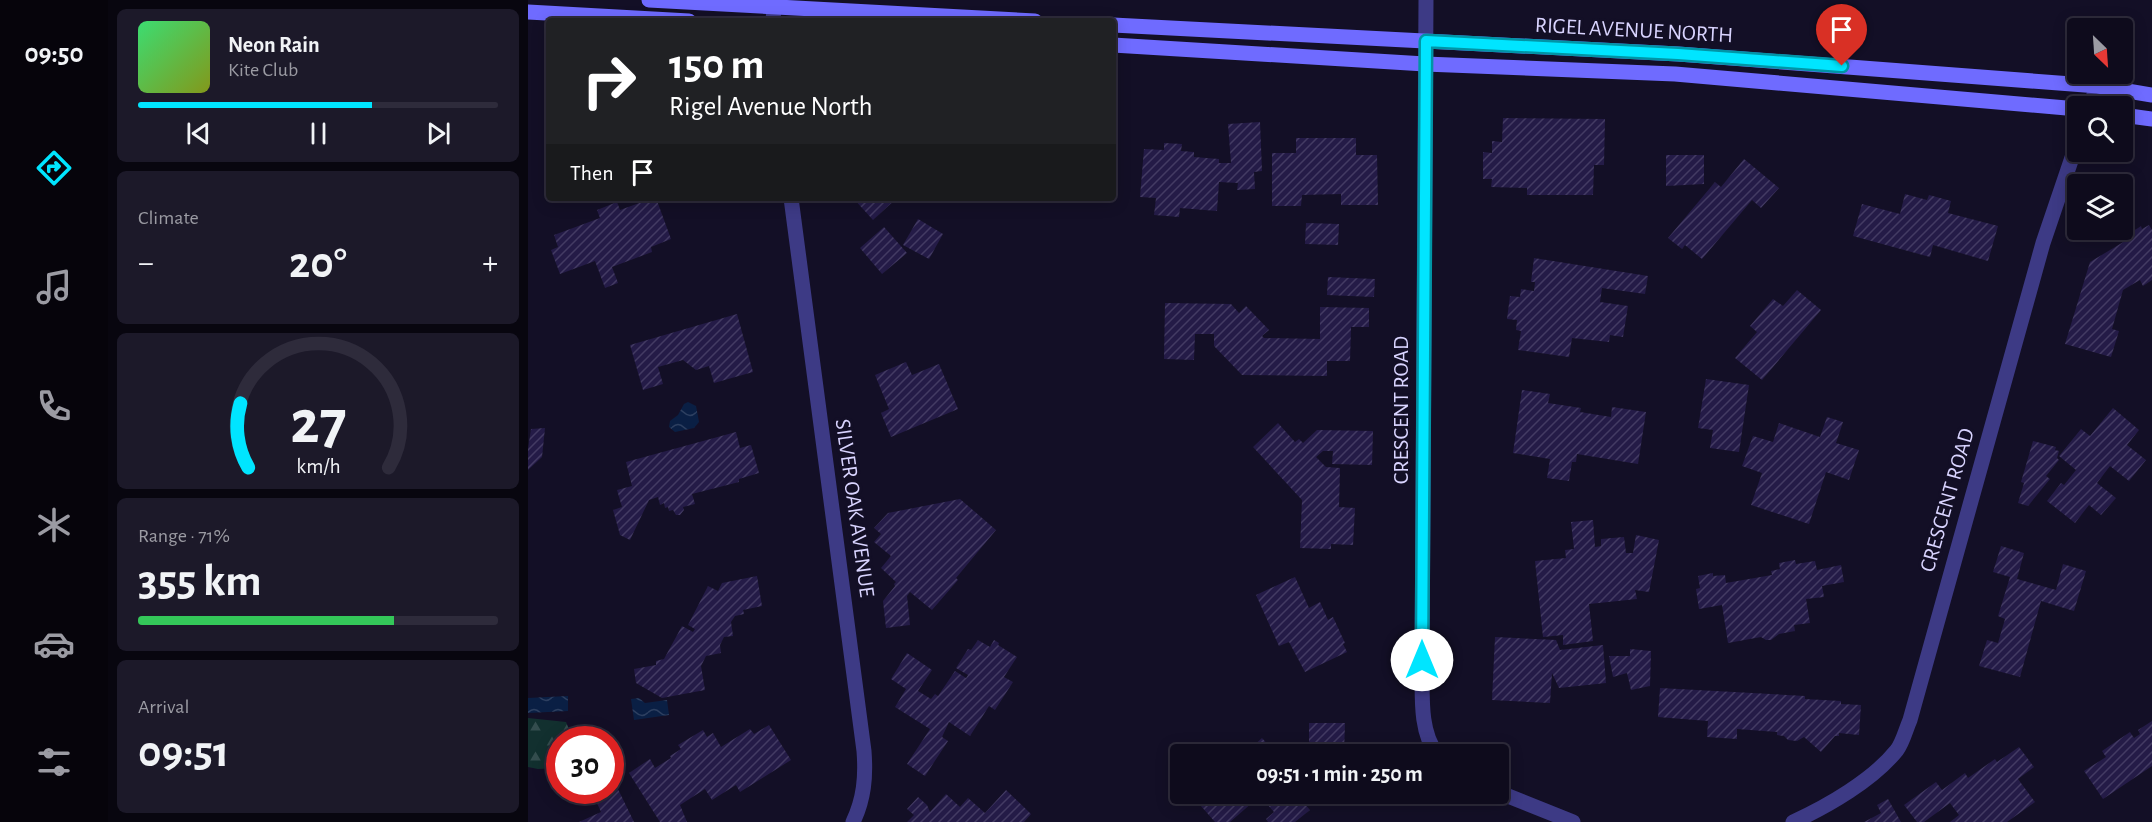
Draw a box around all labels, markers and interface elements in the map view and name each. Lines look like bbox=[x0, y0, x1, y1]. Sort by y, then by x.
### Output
pin bbox=[1816, 4, 1867, 66]
icon: arrive bbox=[1825, 13, 1858, 46]
street label: RIGEL AVENUE NORTH bbox=[1534, 14, 1734, 46]
north arrow bbox=[2067, 18, 2133, 84]
map controls bbox=[2067, 18, 2133, 240]
text: Neon Rain bbox=[228, 34, 320, 56]
text: 09:50 bbox=[24, 40, 84, 67]
icon: right bbox=[570, 42, 648, 120]
text: 150 m bbox=[669, 44, 764, 86]
text: Kite Club bbox=[228, 60, 298, 80]
text: Rigel Avenue North bbox=[669, 93, 873, 120]
button: search bbox=[2067, 96, 2133, 162]
icon: previous bbox=[182, 117, 215, 150]
icon: pause bbox=[302, 117, 335, 150]
icon: next bbox=[422, 117, 455, 150]
icon: directions bbox=[33, 147, 75, 189]
icon: arrive bbox=[626, 156, 659, 189]
text: Then bbox=[570, 162, 614, 184]
button: layers bbox=[2067, 174, 2133, 240]
text: Climate bbox=[138, 208, 199, 228]
text: 20° bbox=[289, 241, 347, 286]
text: − bbox=[138, 247, 154, 280]
text: + bbox=[482, 247, 498, 280]
icon: music bbox=[33, 266, 75, 308]
street label: CRESCENT ROAD bbox=[1390, 336, 1412, 484]
icon: phone bbox=[33, 385, 75, 427]
text: 27 bbox=[290, 392, 346, 454]
street label: SILVER OAK AVENUE bbox=[832, 417, 878, 599]
street label: CRESCENT ROAD bbox=[1916, 426, 1978, 574]
text: km/h bbox=[296, 456, 340, 477]
icon: climate bbox=[33, 504, 75, 546]
text: Range · 71% bbox=[138, 526, 230, 546]
text: 355 km bbox=[138, 559, 262, 604]
icon: car bbox=[33, 623, 75, 665]
position arrow bbox=[1390, 628, 1454, 692]
text: Arrival bbox=[138, 697, 189, 717]
speed limit sign: 30 bbox=[546, 726, 624, 804]
text: 09:51 bbox=[138, 730, 229, 775]
icon: filters bbox=[33, 741, 75, 783]
text: 09:51 · 1 min · 250 m bbox=[1256, 763, 1423, 785]

